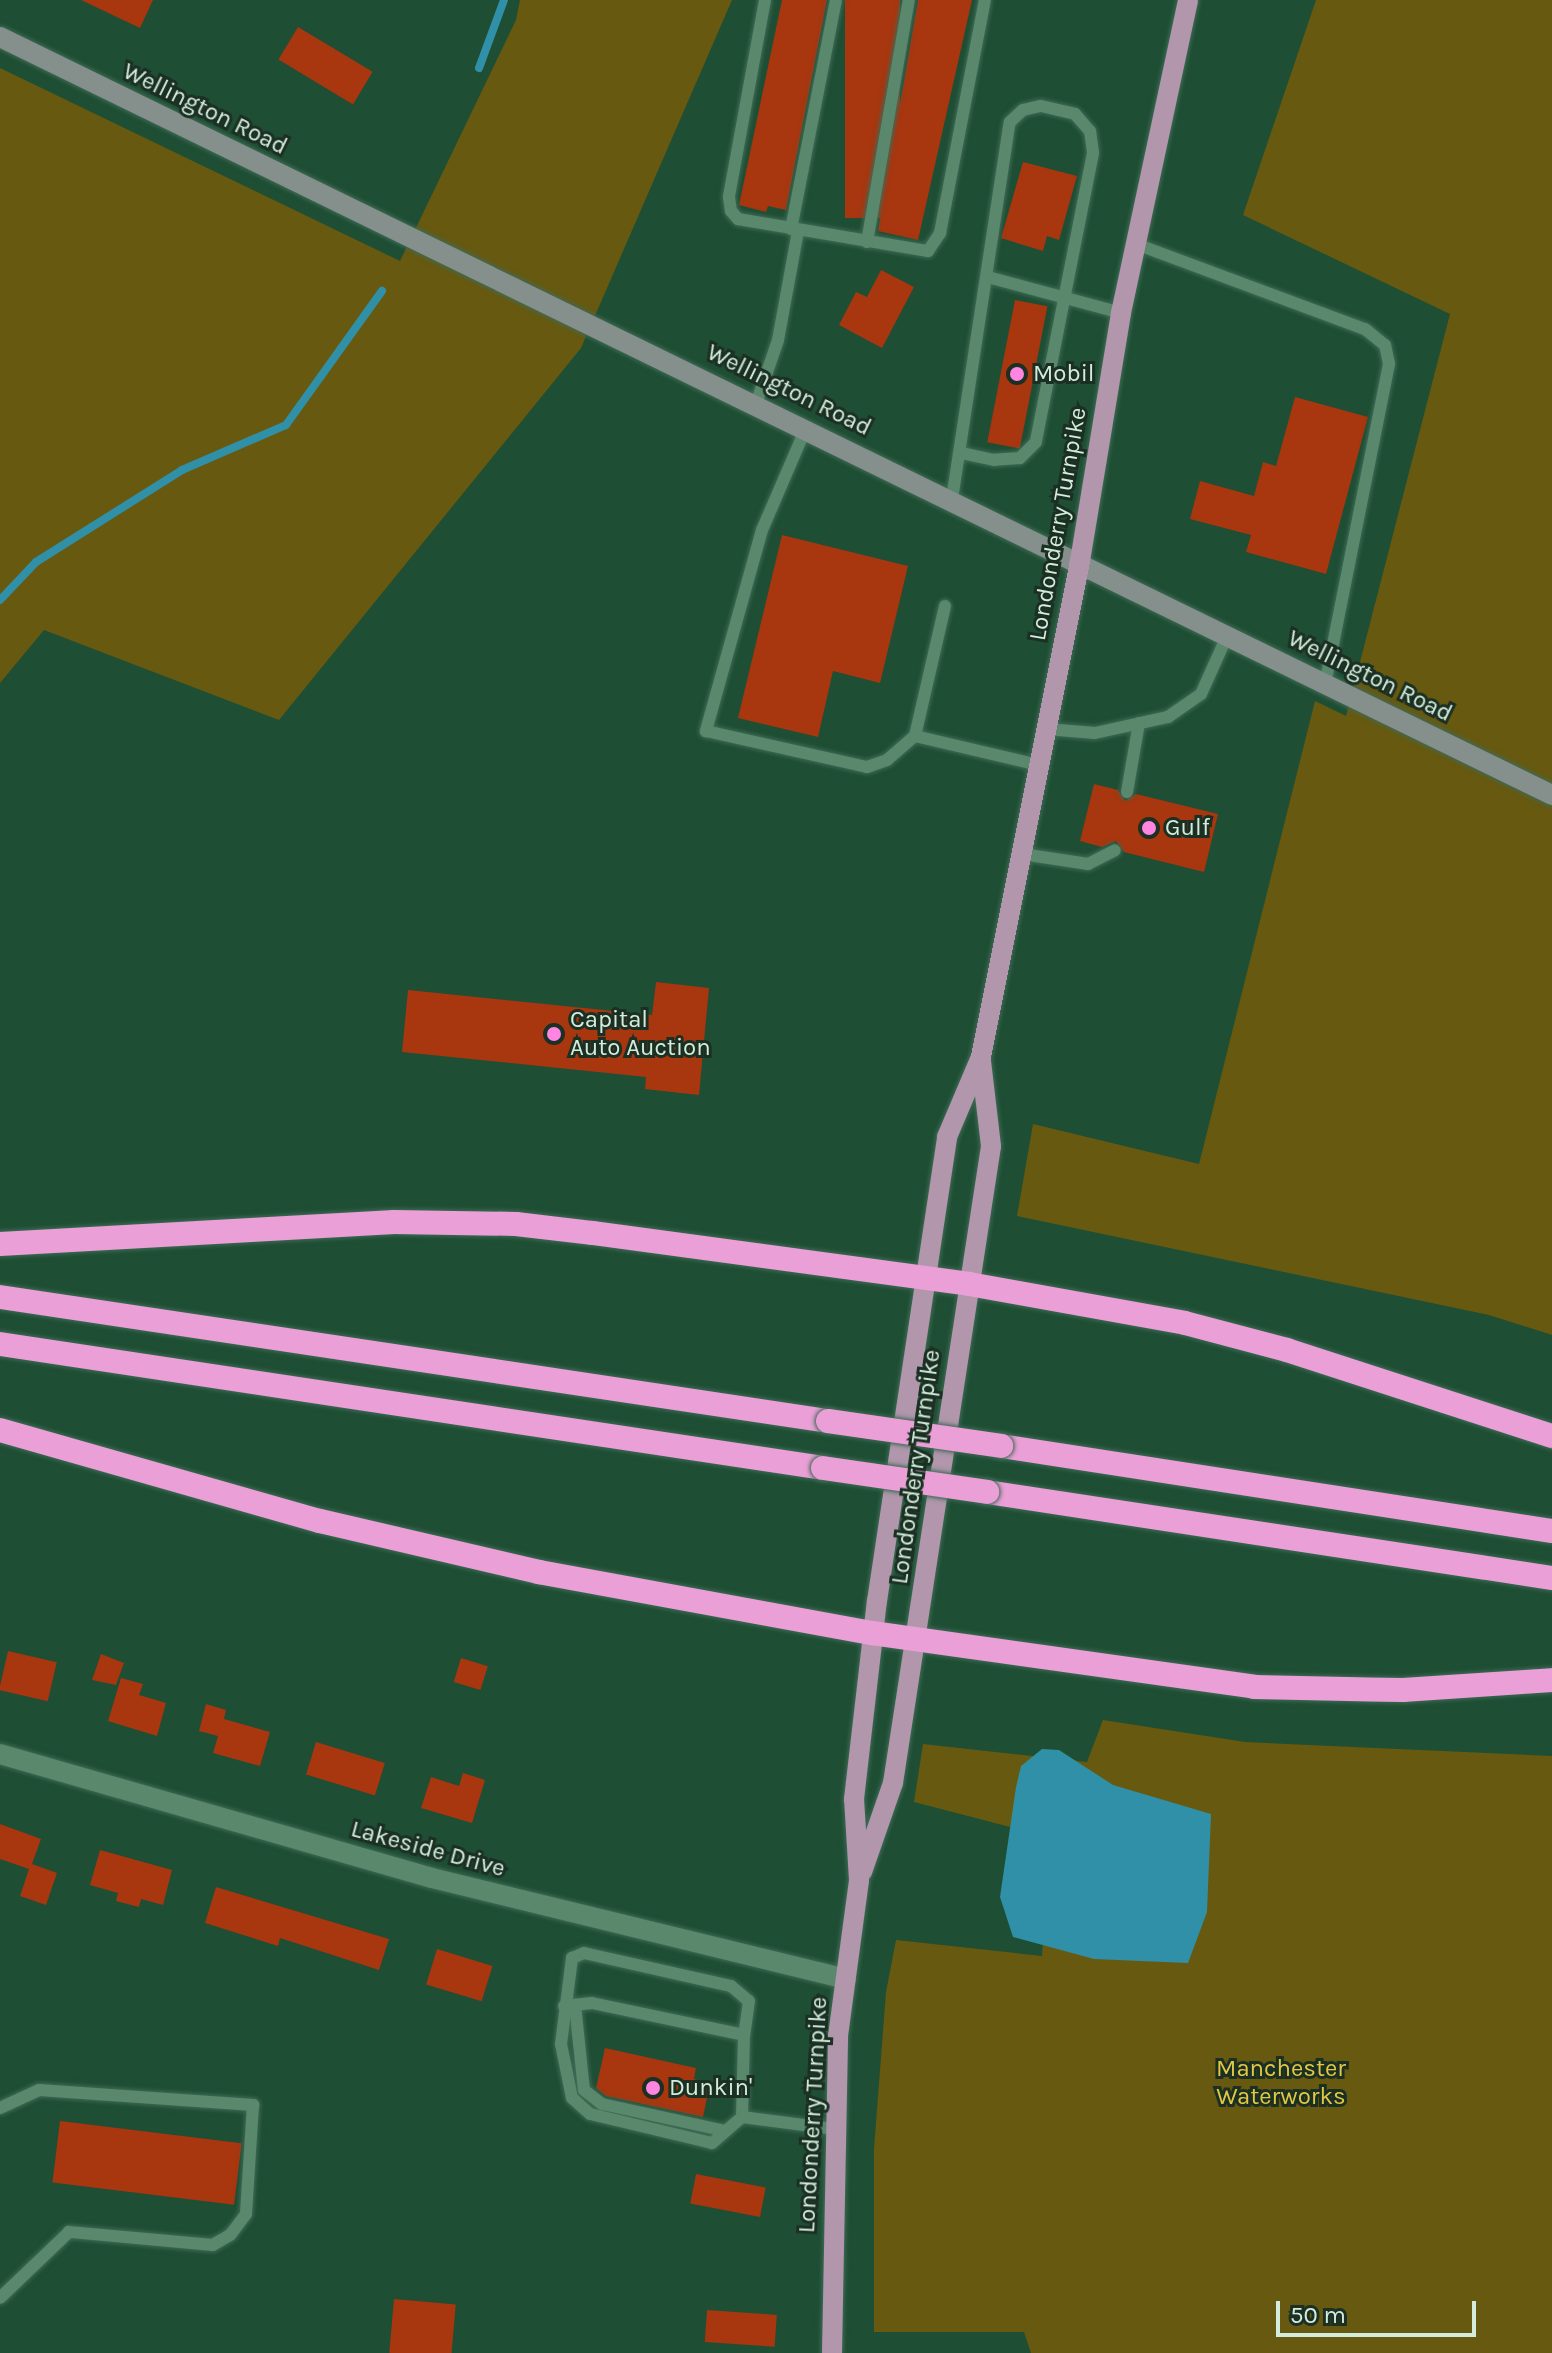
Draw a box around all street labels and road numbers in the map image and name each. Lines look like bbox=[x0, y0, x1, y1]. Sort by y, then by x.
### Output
street label: Wellington Road bbox=[118, 57, 292, 161]
street label: Wellington Road bbox=[702, 338, 876, 442]
street label: Londonderry Turnpike bbox=[1023, 405, 1093, 643]
street label: Wellington Road bbox=[1283, 624, 1457, 728]
street label: Londonderry Turnpike bbox=[885, 1348, 947, 1586]
street label: Lakeside Drive bbox=[348, 1815, 508, 1883]
street label: Londonderry Turnpike bbox=[792, 1996, 834, 2234]

